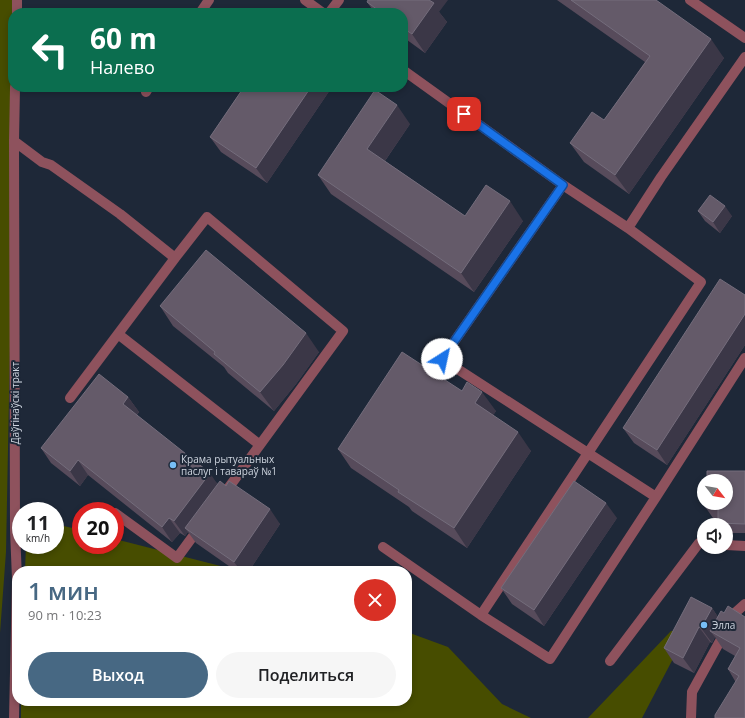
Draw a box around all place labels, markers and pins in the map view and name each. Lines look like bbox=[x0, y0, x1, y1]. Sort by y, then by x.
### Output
pin bbox=[447, 97, 481, 131]
place label: Крама рытуальных паслуг і тавараў №1 bbox=[181, 452, 277, 478]
marker: Крама рытуальных паслуг і тавараў №1 bbox=[168, 460, 178, 470]
place label: Элла bbox=[712, 618, 735, 632]
marker: Элла bbox=[699, 620, 709, 630]

